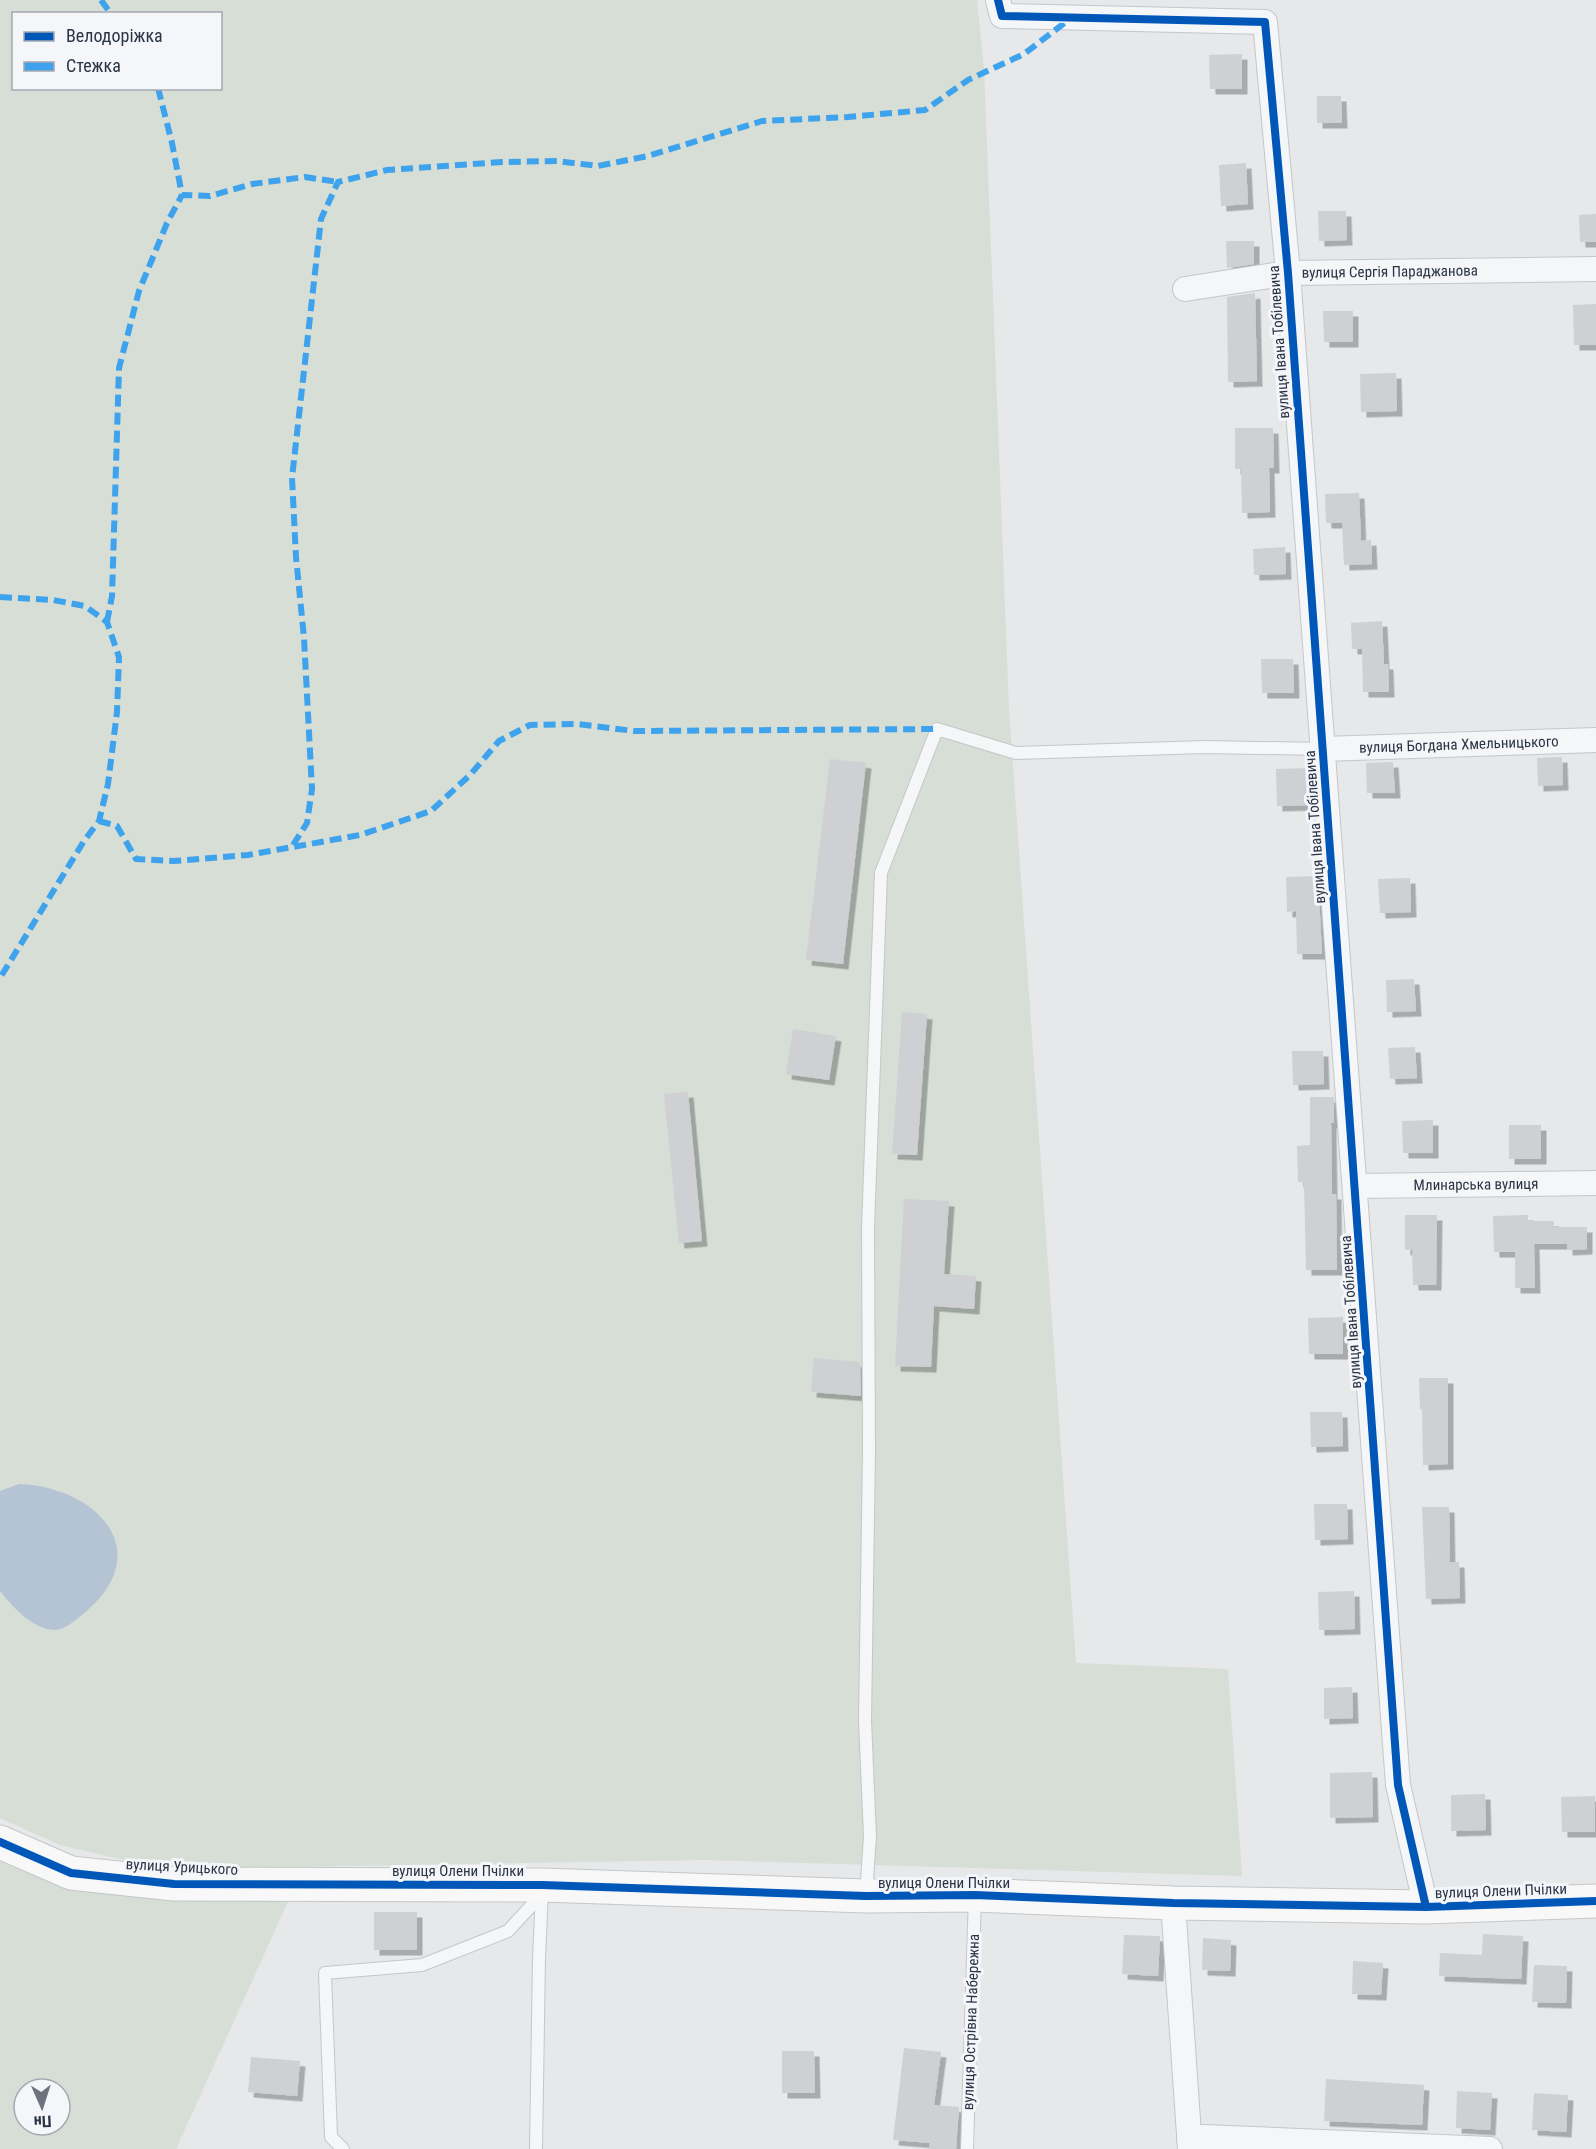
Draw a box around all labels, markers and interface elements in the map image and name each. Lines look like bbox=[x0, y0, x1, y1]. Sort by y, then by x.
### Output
legend bbox=[12, 12, 222, 90]
text: Велодоріжка bbox=[66, 25, 163, 46]
text: Стежка bbox=[66, 55, 121, 76]
street label: вулиця Сергія Параджанова bbox=[1301, 262, 1478, 282]
street label: вулиця Івана Тобілевича bbox=[1265, 265, 1293, 419]
street label: вулиця Богдана Хмельницького bbox=[1359, 732, 1559, 757]
street label: вулиця Івана Тобілевича bbox=[1301, 750, 1329, 904]
street label: Млинарська вулиця bbox=[1413, 1175, 1539, 1194]
street label: вулиця Івана Тобілевича bbox=[1337, 1235, 1365, 1389]
street label: вулиця Урицького bbox=[125, 1855, 239, 1879]
street label: вулиця Олени Пчілки bbox=[392, 1862, 524, 1880]
street label: вулиця Олени Пчілки bbox=[878, 1874, 1010, 1892]
street label: вулиця Олени Пчілки bbox=[1435, 1880, 1567, 1902]
street label: вулиця Острівна Набережна bbox=[959, 1934, 983, 2110]
north arrow bbox=[12, 2077, 72, 2137]
text: Пн bbox=[33, 2112, 52, 2131]

